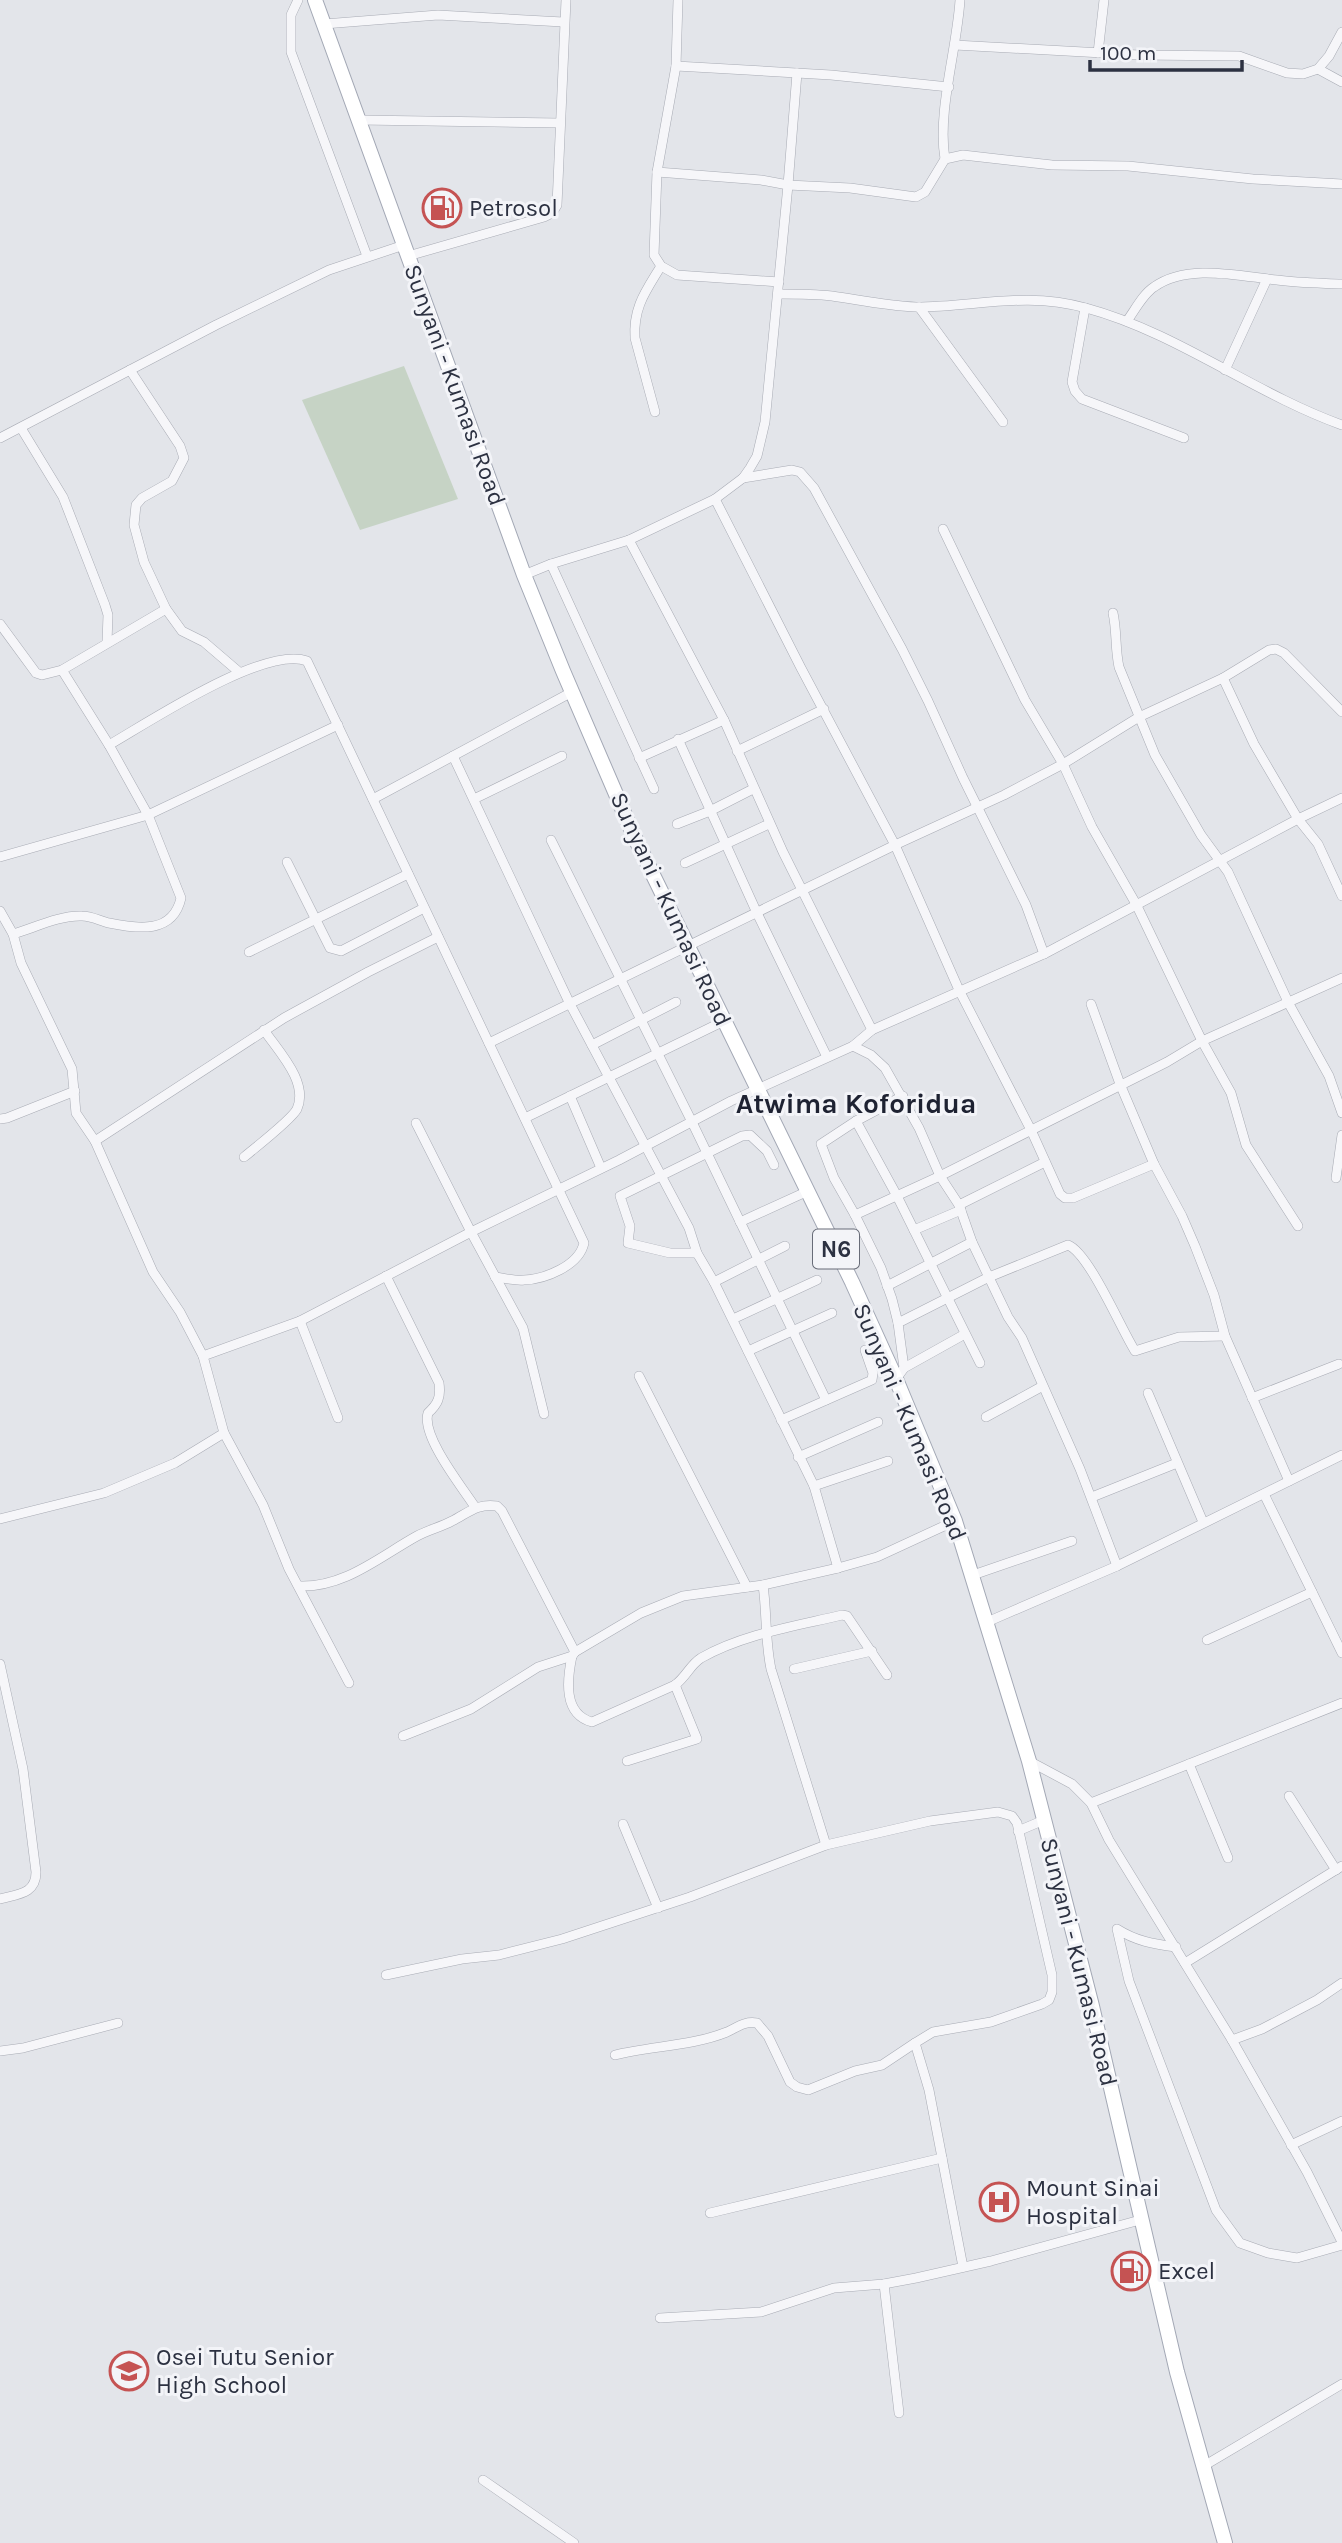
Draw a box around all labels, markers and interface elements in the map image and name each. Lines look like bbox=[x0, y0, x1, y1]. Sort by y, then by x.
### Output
scale bar bbox=[1090, 28, 1242, 72]
text: 100 m bbox=[1100, 41, 1157, 65]
fuel station icon: Petrosol bbox=[421, 187, 463, 229]
place label: Petrosol bbox=[469, 194, 558, 222]
street label: Sunyani - Kumasi Road bbox=[398, 260, 512, 510]
street label: Sunyani - Kumasi Road bbox=[604, 788, 738, 1030]
district label: Atwima Koforidua bbox=[736, 1087, 976, 1120]
road number: N6 bbox=[813, 1230, 859, 1268]
street label: Sunyani - Kumasi Road bbox=[847, 1299, 973, 1545]
street label: Sunyani - Kumasi Road bbox=[1035, 1835, 1123, 2089]
place label: Mount Sinai Hospital bbox=[1026, 2174, 1160, 2230]
hospital icon: Mount Sinai Hospital bbox=[978, 2181, 1020, 2223]
fuel station icon: Excel bbox=[1110, 2250, 1152, 2292]
place label: Excel bbox=[1158, 2257, 1215, 2285]
place label: Osei Tutu Senior High School bbox=[156, 2343, 334, 2399]
school or university icon: Osei Tutu Senior High School bbox=[108, 2350, 150, 2392]

